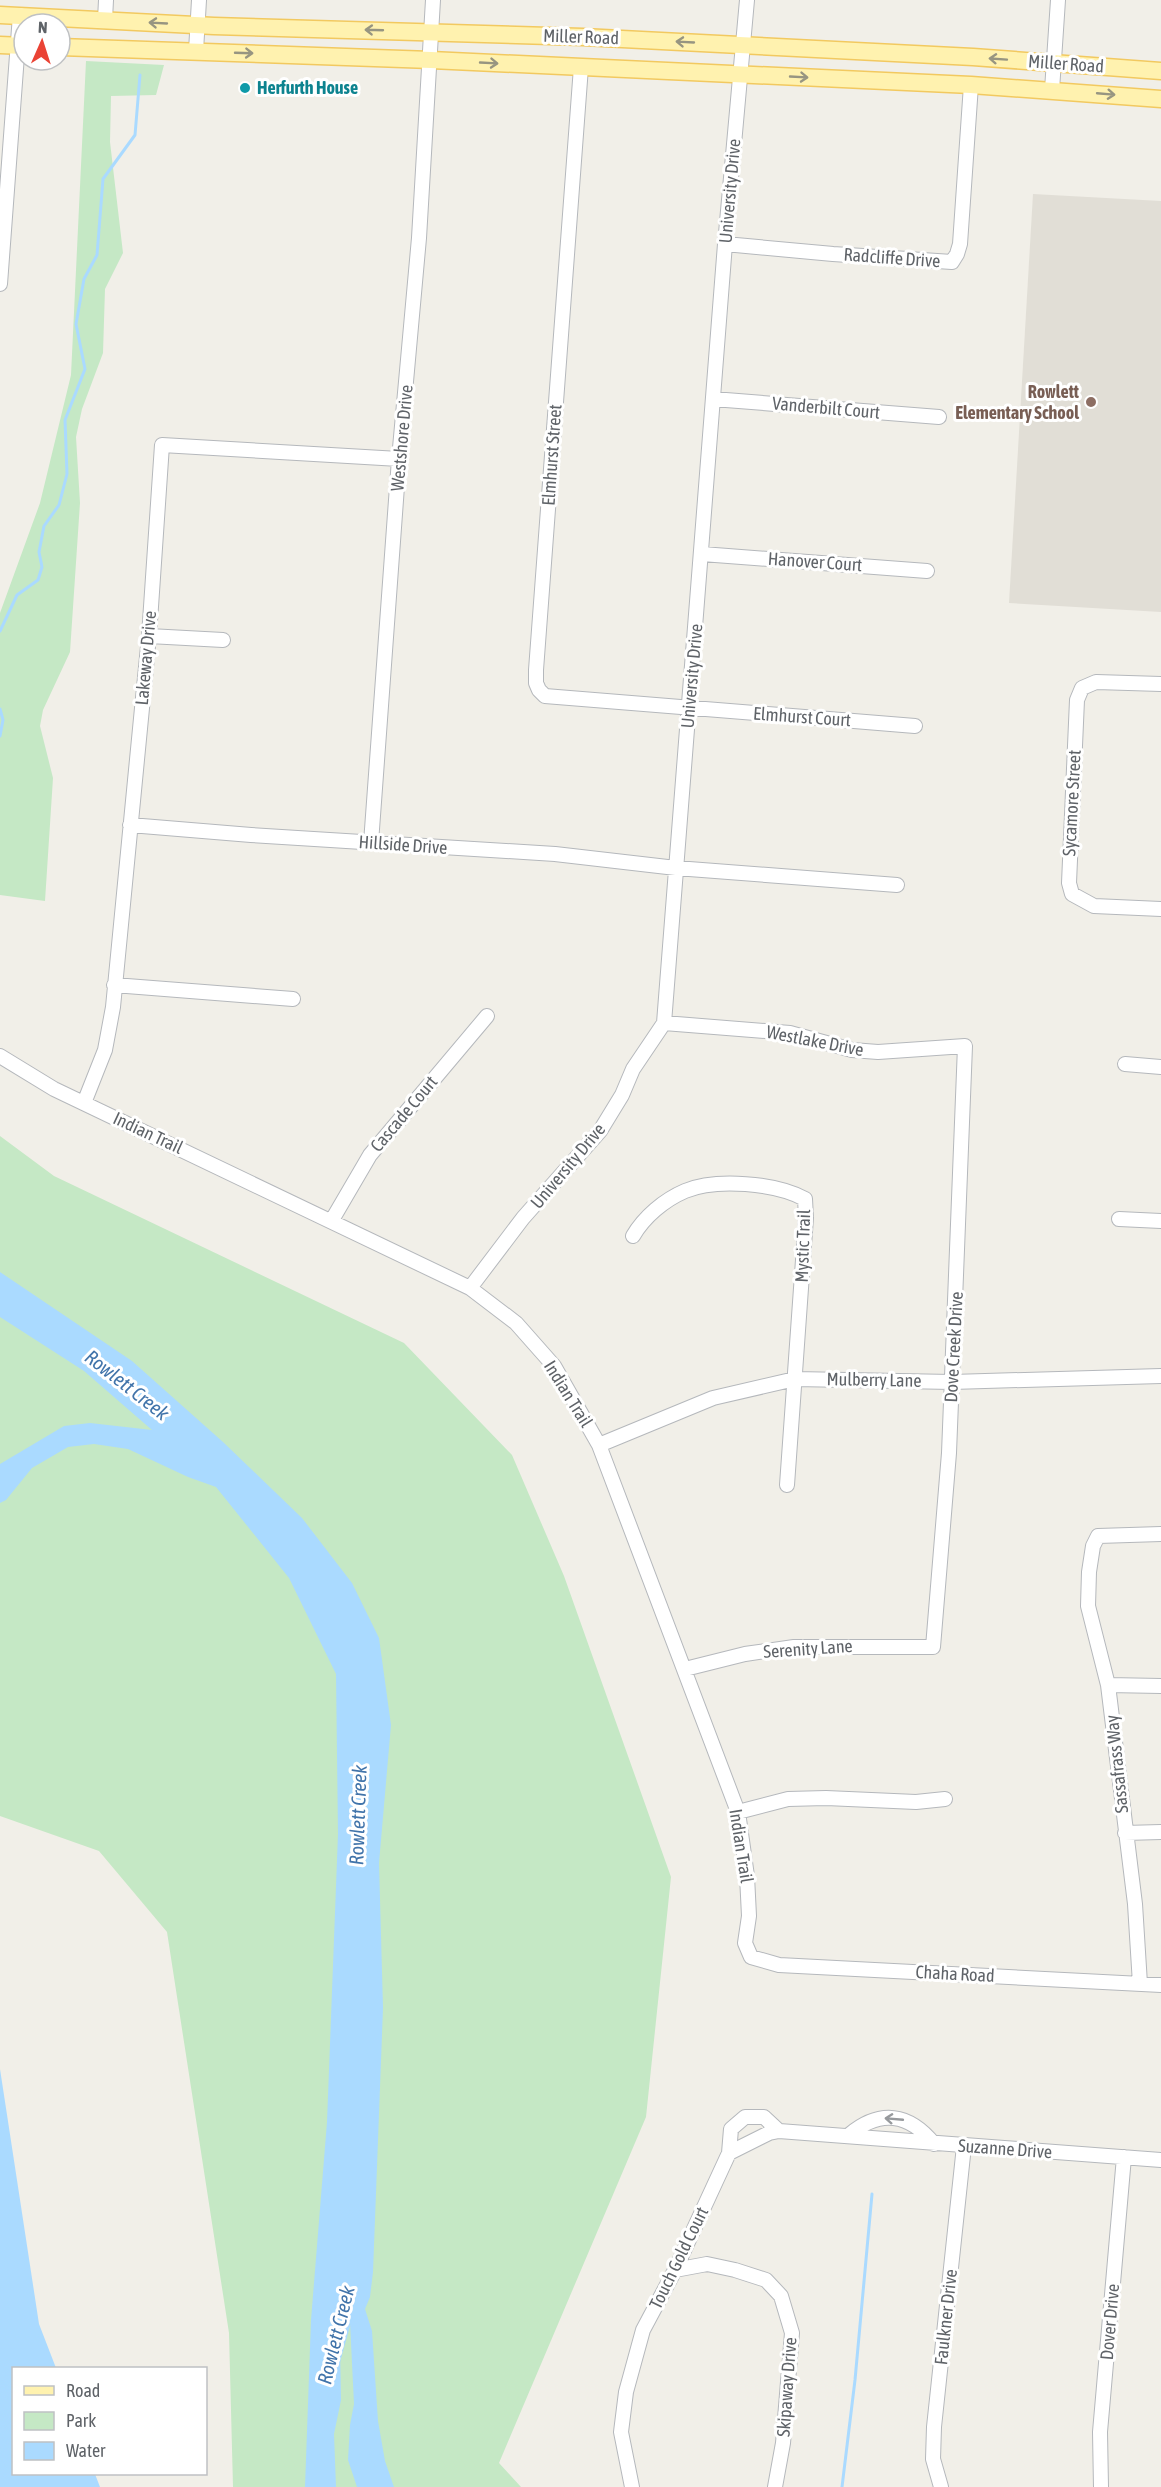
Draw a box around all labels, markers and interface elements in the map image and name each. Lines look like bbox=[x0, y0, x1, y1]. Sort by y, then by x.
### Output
north arrow bbox=[12, 12, 72, 72]
one-way arrow bbox=[148, 17, 168, 28]
text: N bbox=[38, 18, 48, 36]
one-way arrow bbox=[364, 25, 384, 36]
street label: Miller Road bbox=[543, 25, 619, 48]
one-way arrow bbox=[676, 37, 696, 48]
one-way arrow bbox=[234, 48, 254, 59]
street label: Miller Road bbox=[1027, 50, 1105, 77]
one-way arrow bbox=[988, 53, 1008, 64]
one-way arrow bbox=[479, 57, 499, 68]
one-way arrow bbox=[789, 72, 809, 83]
place label: Herfurth House bbox=[257, 77, 358, 98]
marker: Herfurth House bbox=[238, 81, 252, 95]
one-way arrow bbox=[1096, 89, 1116, 100]
street label: University Drive bbox=[714, 138, 745, 244]
street label: Radcliffe Drive bbox=[843, 244, 941, 271]
place label: Rowlett Elementary School bbox=[955, 381, 1080, 423]
street label: Westshore Drive bbox=[386, 384, 417, 492]
street label: Vanderbilt Court bbox=[771, 392, 881, 423]
marker: Rowlett Elementary School bbox=[1084, 395, 1098, 409]
street label: Elmhurst Street bbox=[537, 404, 566, 506]
street label: Hanover Court bbox=[767, 548, 863, 575]
street label: Lakeway Drive bbox=[131, 610, 160, 706]
street label: University Drive bbox=[676, 623, 707, 729]
street label: Elmhurst Court bbox=[753, 703, 852, 730]
street label: Sycamore Street bbox=[1058, 749, 1085, 857]
street label: Hillside Drive bbox=[358, 831, 448, 858]
street label: Westlake Drive bbox=[765, 1021, 865, 1060]
street label: Cascade Court bbox=[366, 1071, 441, 1156]
street label: Indian Trail bbox=[110, 1107, 187, 1158]
street label: University Drive bbox=[526, 1119, 609, 1213]
street label: Mystic Trail bbox=[791, 1209, 814, 1283]
street label: Dove Creek Drive bbox=[940, 1291, 967, 1403]
water label: Rowlett Creek bbox=[81, 1345, 174, 1425]
street label: Indian Trail bbox=[540, 1357, 597, 1431]
street label: Mulberry Lane bbox=[826, 1368, 922, 1391]
street label: Serenity Lane bbox=[763, 1635, 853, 1662]
street label: Sassafrass Way bbox=[1101, 1714, 1132, 1814]
water label: Rowlett Creek bbox=[344, 1764, 371, 1866]
street label: Indian Trail bbox=[725, 1807, 758, 1885]
street label: Chaha Road bbox=[915, 1961, 995, 1986]
one-way arrow bbox=[884, 2114, 904, 2125]
street label: Suzanne Drive bbox=[957, 2135, 1053, 2162]
street label: Touch Gold Court bbox=[645, 2203, 712, 2312]
street label: Faulkner Drive bbox=[930, 2268, 961, 2366]
water label: Rowlett Creek bbox=[312, 2283, 359, 2386]
street label: Dover Drive bbox=[1096, 2283, 1123, 2361]
street label: Skipaway Drive bbox=[773, 2336, 800, 2437]
legend bbox=[12, 2367, 207, 2475]
text: Road bbox=[66, 2380, 100, 2401]
text: Park bbox=[66, 2410, 96, 2431]
text: Water bbox=[66, 2440, 106, 2461]

